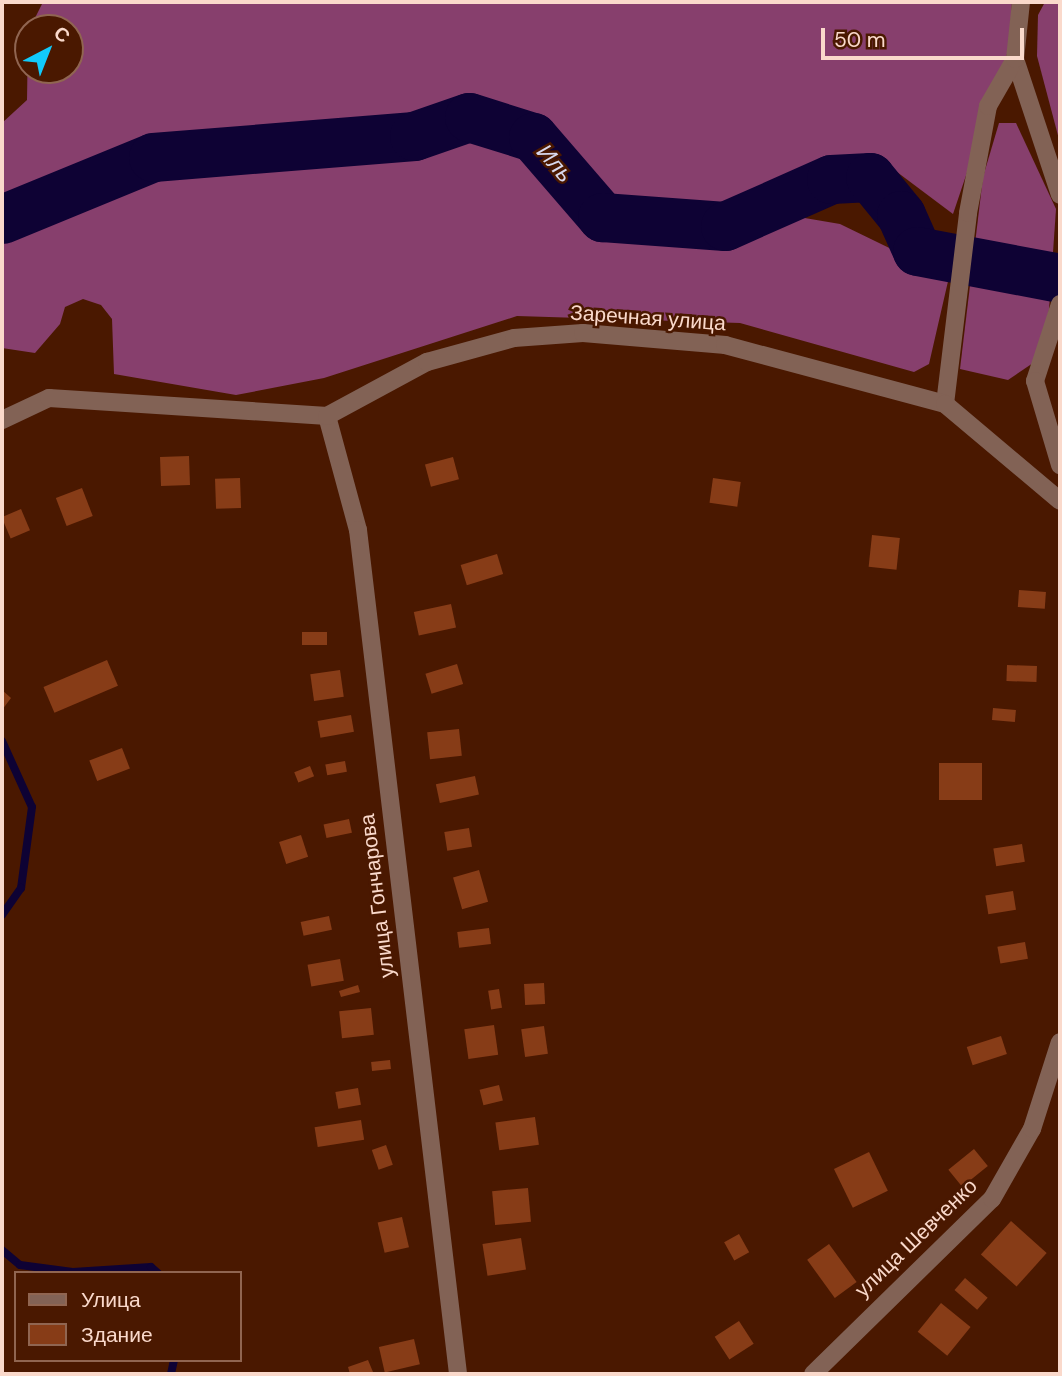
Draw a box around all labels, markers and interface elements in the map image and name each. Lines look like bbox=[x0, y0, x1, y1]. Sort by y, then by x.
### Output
north arrow bbox=[14, 14, 84, 84]
scale bar bbox=[824, 14, 1027, 58]
text: С bbox=[49, 21, 76, 48]
text: 50 m bbox=[834, 26, 885, 54]
water label: Иль bbox=[531, 138, 579, 188]
street label: Заречная улица bbox=[569, 300, 727, 336]
street label: улица Гончарова bbox=[354, 813, 400, 979]
street label: улица Шевченко bbox=[850, 1173, 982, 1303]
legend bbox=[14, 1271, 242, 1362]
text: Улица bbox=[81, 1286, 141, 1314]
text: Здание bbox=[81, 1321, 153, 1349]

